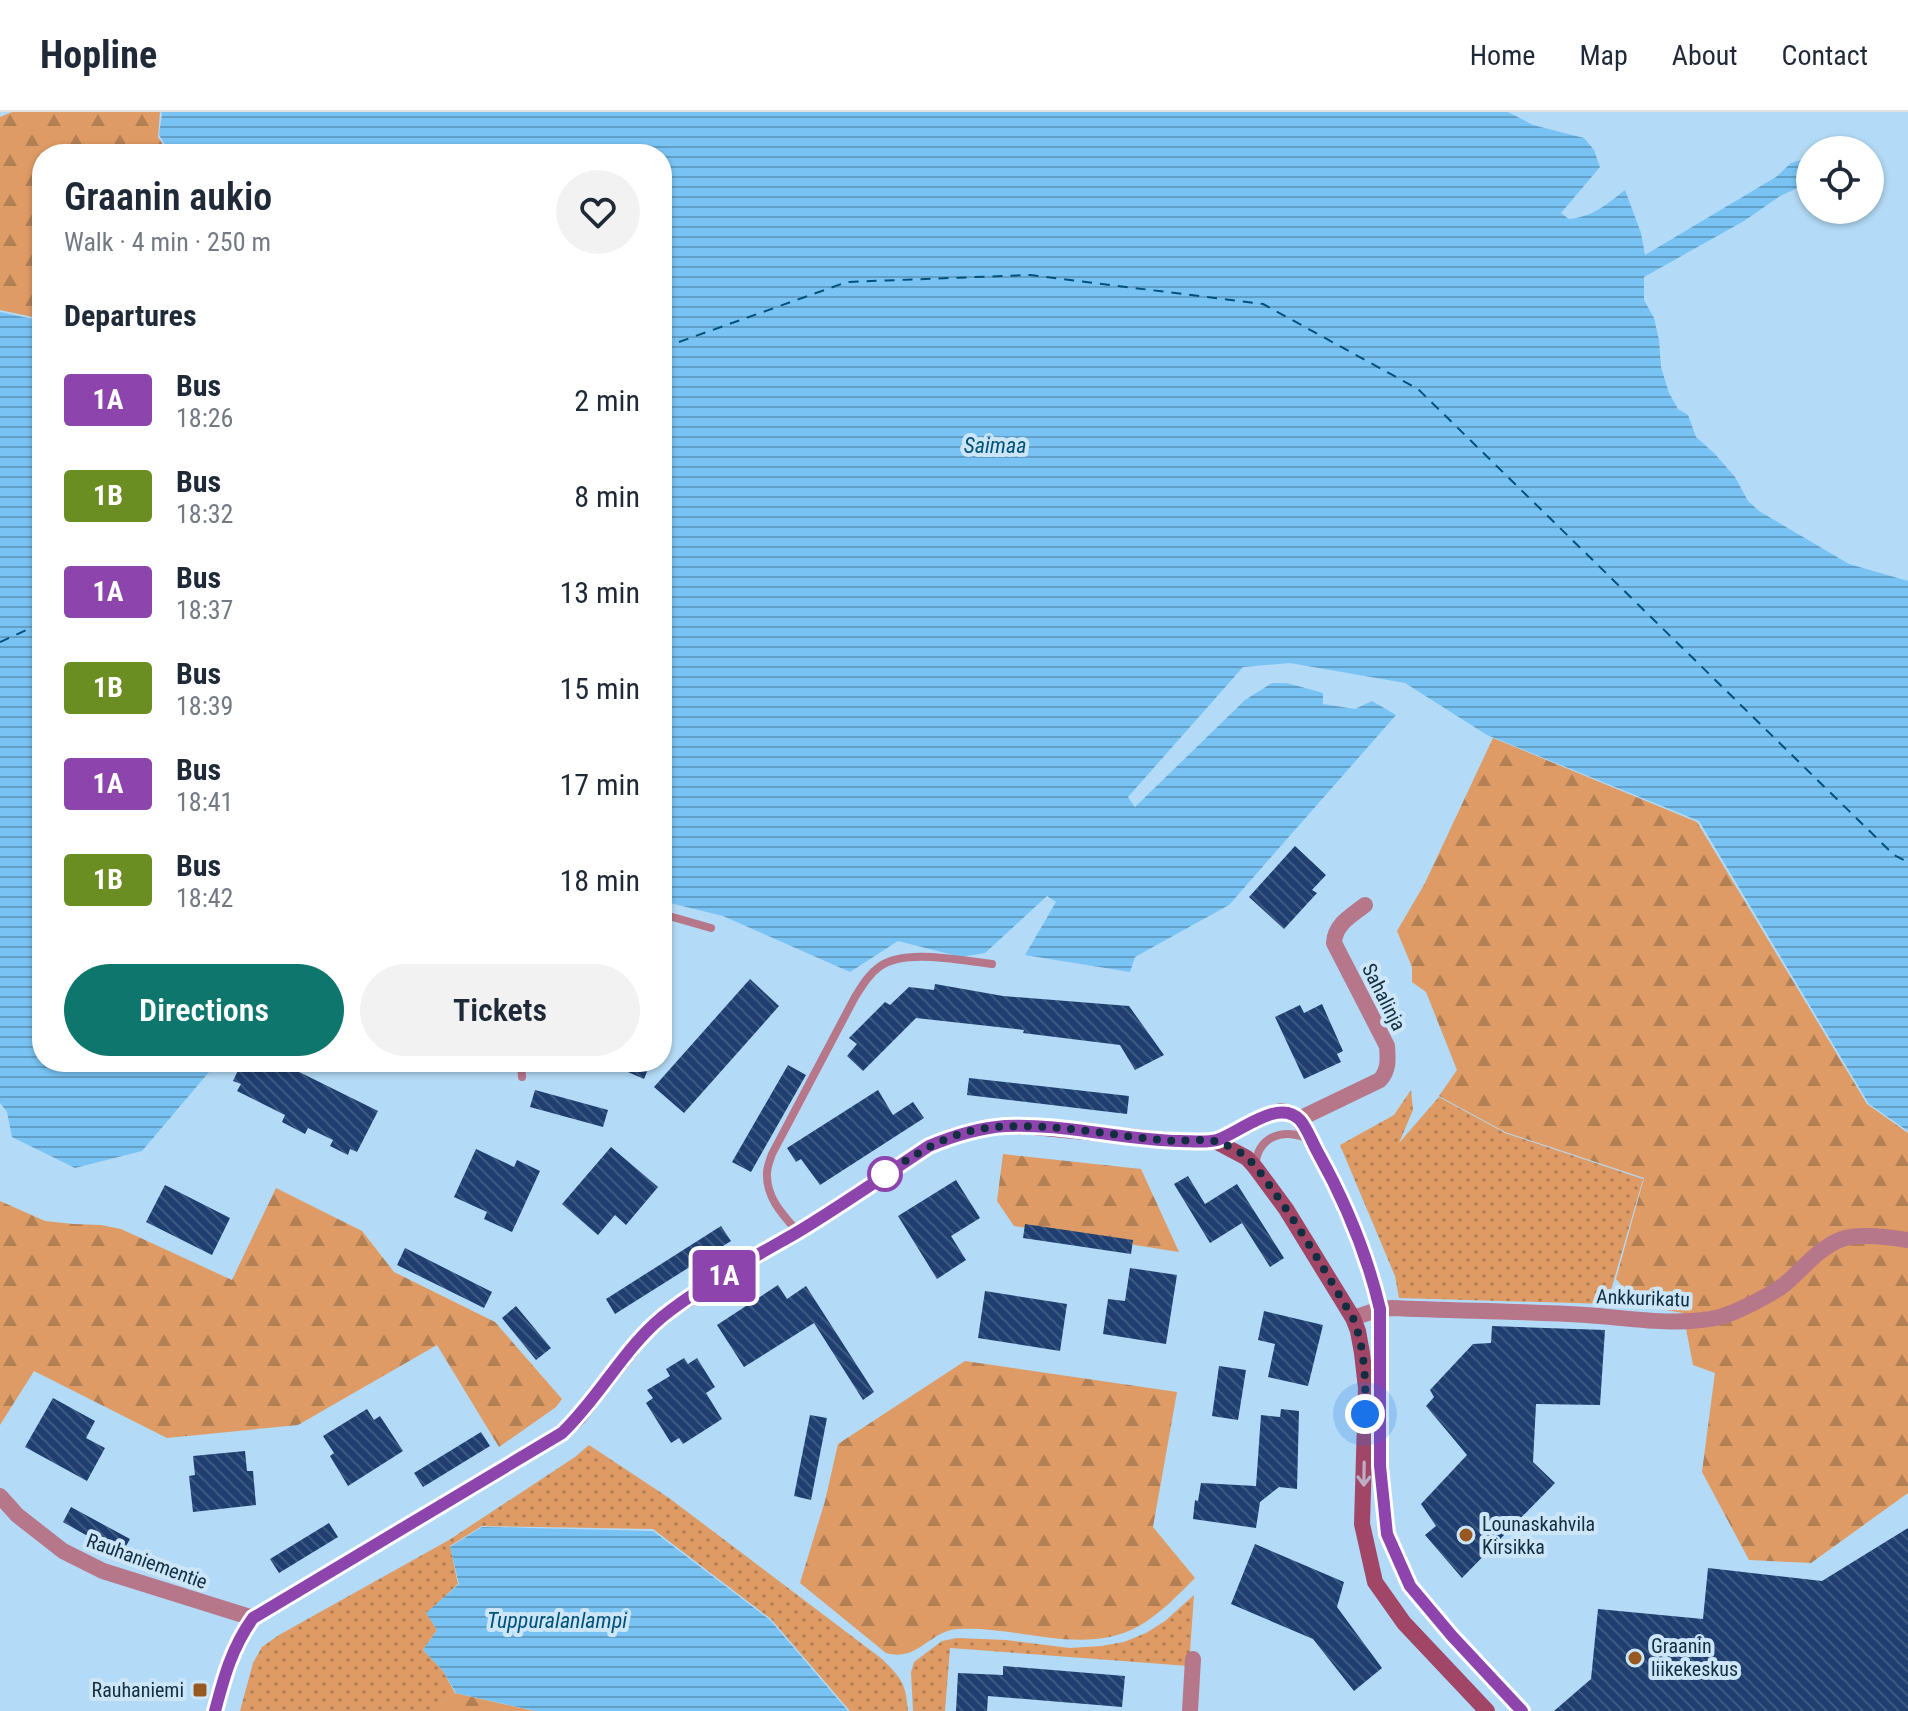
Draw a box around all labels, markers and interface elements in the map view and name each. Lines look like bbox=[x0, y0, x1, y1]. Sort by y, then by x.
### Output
text: Hopline bbox=[40, 33, 157, 77]
text: Home bbox=[1470, 39, 1535, 72]
text: Map bbox=[1579, 39, 1628, 72]
text: About bbox=[1672, 39, 1738, 72]
text: Contact bbox=[1782, 39, 1868, 72]
map controls bbox=[1796, 136, 1884, 224]
button: locate bbox=[1796, 136, 1884, 224]
button: heart bbox=[556, 170, 640, 254]
text: Graanin aukio bbox=[64, 175, 272, 219]
text: Walk · 4 min · 250 m bbox=[64, 227, 271, 257]
text: Departures bbox=[64, 298, 197, 333]
text: Bus bbox=[176, 368, 221, 403]
text: 1A bbox=[93, 383, 123, 416]
text: 2 min bbox=[574, 383, 640, 418]
text: 18:26 bbox=[176, 403, 233, 433]
water label: Saimaa bbox=[964, 433, 1026, 458]
text: Bus bbox=[176, 464, 221, 499]
text: 1B bbox=[93, 479, 123, 512]
text: 8 min bbox=[574, 479, 640, 514]
text: 18:32 bbox=[176, 499, 233, 529]
text: Bus bbox=[176, 560, 221, 595]
text: 1A bbox=[93, 575, 123, 608]
text: 13 min bbox=[559, 575, 640, 610]
text: 18:37 bbox=[176, 595, 233, 625]
text: Bus bbox=[176, 656, 221, 691]
text: 1B bbox=[93, 671, 123, 704]
text: 15 min bbox=[559, 671, 640, 706]
text: 18:39 bbox=[176, 691, 233, 721]
text: Bus bbox=[176, 752, 221, 787]
text: 1A bbox=[93, 767, 123, 800]
text: 17 min bbox=[559, 767, 640, 802]
text: 18:41 bbox=[176, 787, 233, 817]
text: Bus bbox=[176, 848, 221, 883]
text: 1B bbox=[93, 863, 123, 896]
text: 18 min bbox=[559, 863, 640, 898]
text: 18:42 bbox=[176, 883, 233, 913]
street label: Sahalinja bbox=[1357, 959, 1411, 1035]
button: Directions bbox=[64, 964, 344, 1056]
button: Tickets bbox=[360, 964, 640, 1056]
unlabelled marker bbox=[868, 1157, 902, 1191]
line badge: 1A bbox=[688, 1250, 760, 1302]
text: 1A bbox=[709, 1259, 739, 1292]
street label: Ankkurikatu bbox=[1596, 1284, 1690, 1312]
your location bbox=[1345, 1394, 1385, 1434]
one-way arrow bbox=[1356, 1460, 1371, 1487]
place label: Lounaskahvila Kirsikka bbox=[1482, 1512, 1595, 1559]
marker: Lounaskahvila Kirsikka bbox=[1457, 1526, 1475, 1544]
street label: Rauhaniementie bbox=[83, 1528, 211, 1594]
water label: Tuppuralanlampi bbox=[487, 1608, 627, 1633]
place label: Graanin liikekeskus bbox=[1651, 1634, 1738, 1681]
marker: Graanin liikekeskus bbox=[1626, 1649, 1644, 1667]
place label: Rauhaniemi bbox=[92, 1678, 184, 1702]
marker: Rauhaniemi bbox=[191, 1681, 209, 1699]

